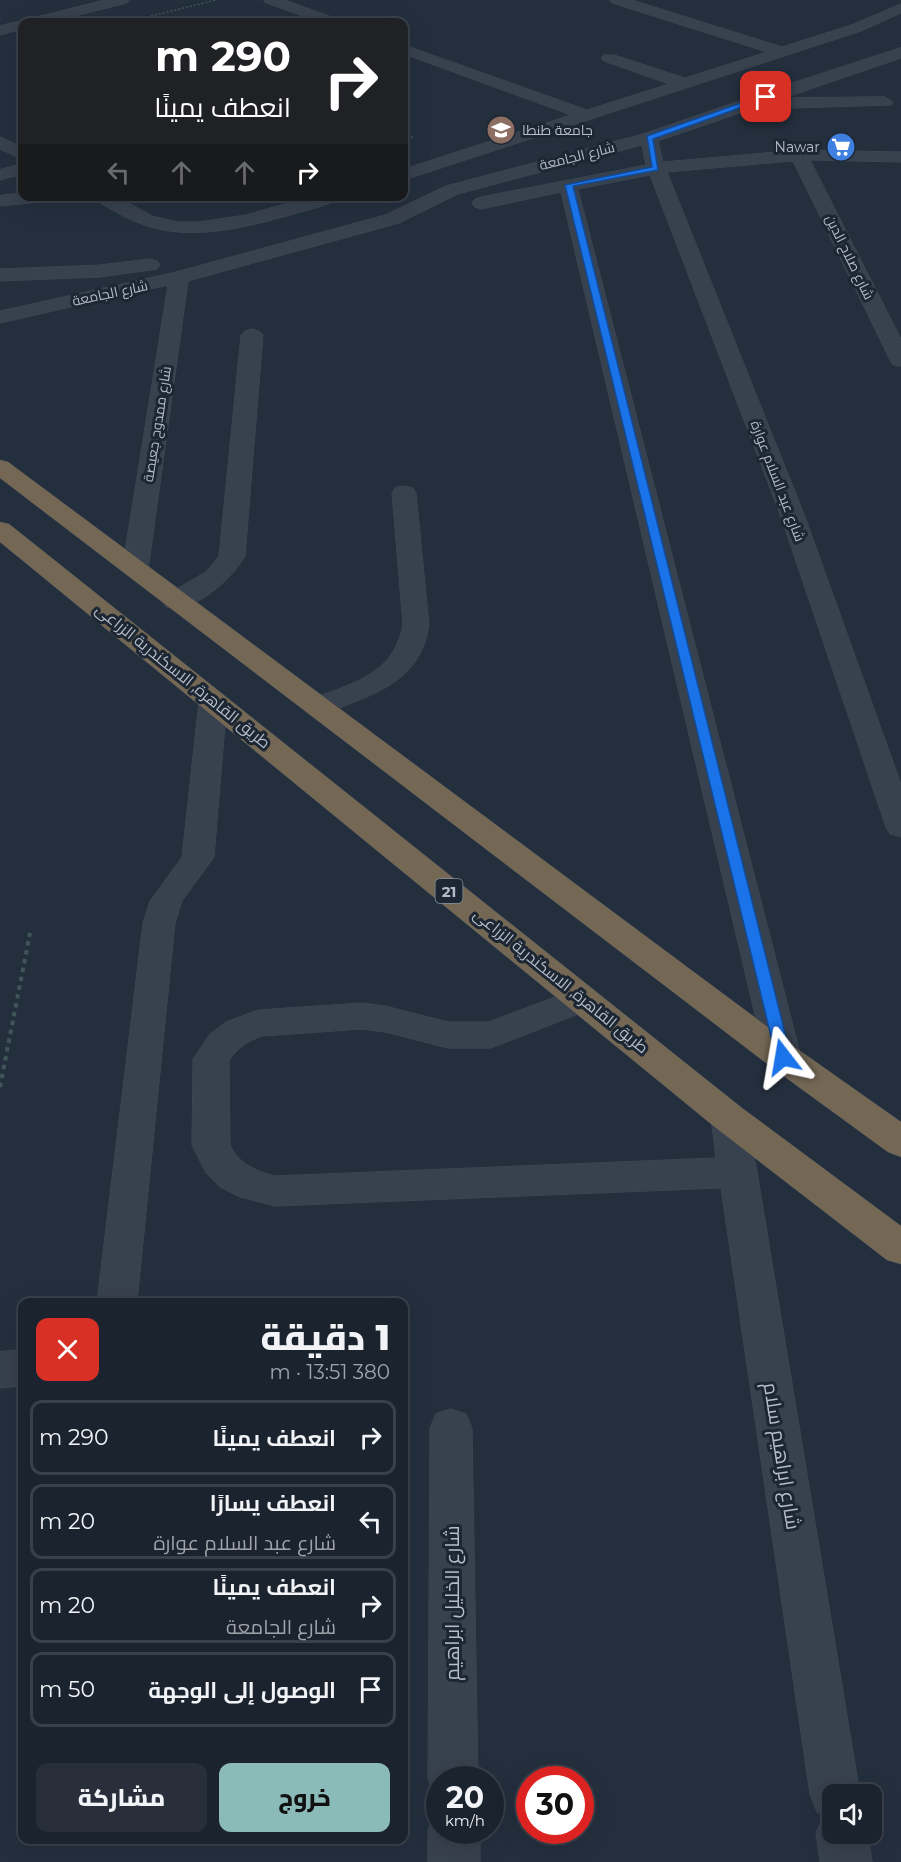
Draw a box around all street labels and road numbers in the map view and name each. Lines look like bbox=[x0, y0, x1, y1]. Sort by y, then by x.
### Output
street label: شارع الجامعة bbox=[537, 138, 617, 174]
street label: شارع صلاح الدين bbox=[822, 212, 878, 302]
street label: شارع الجامعة bbox=[70, 276, 150, 310]
street label: شارع ممدوح جعيصة bbox=[139, 365, 175, 483]
street label: شارع عبد السلام عوارة bbox=[746, 418, 809, 544]
street label: طريق القاهرة, الاسكندرية الزراعى bbox=[91, 600, 274, 753]
road number: 21 bbox=[436, 879, 462, 903]
street label: طريق القاهرة, الاسكندرية الزراعى bbox=[469, 905, 652, 1058]
street label: شارع ابراهيم سلام bbox=[757, 1381, 805, 1532]
street label: شارع الخليل ابراهيم bbox=[440, 1525, 466, 1681]

